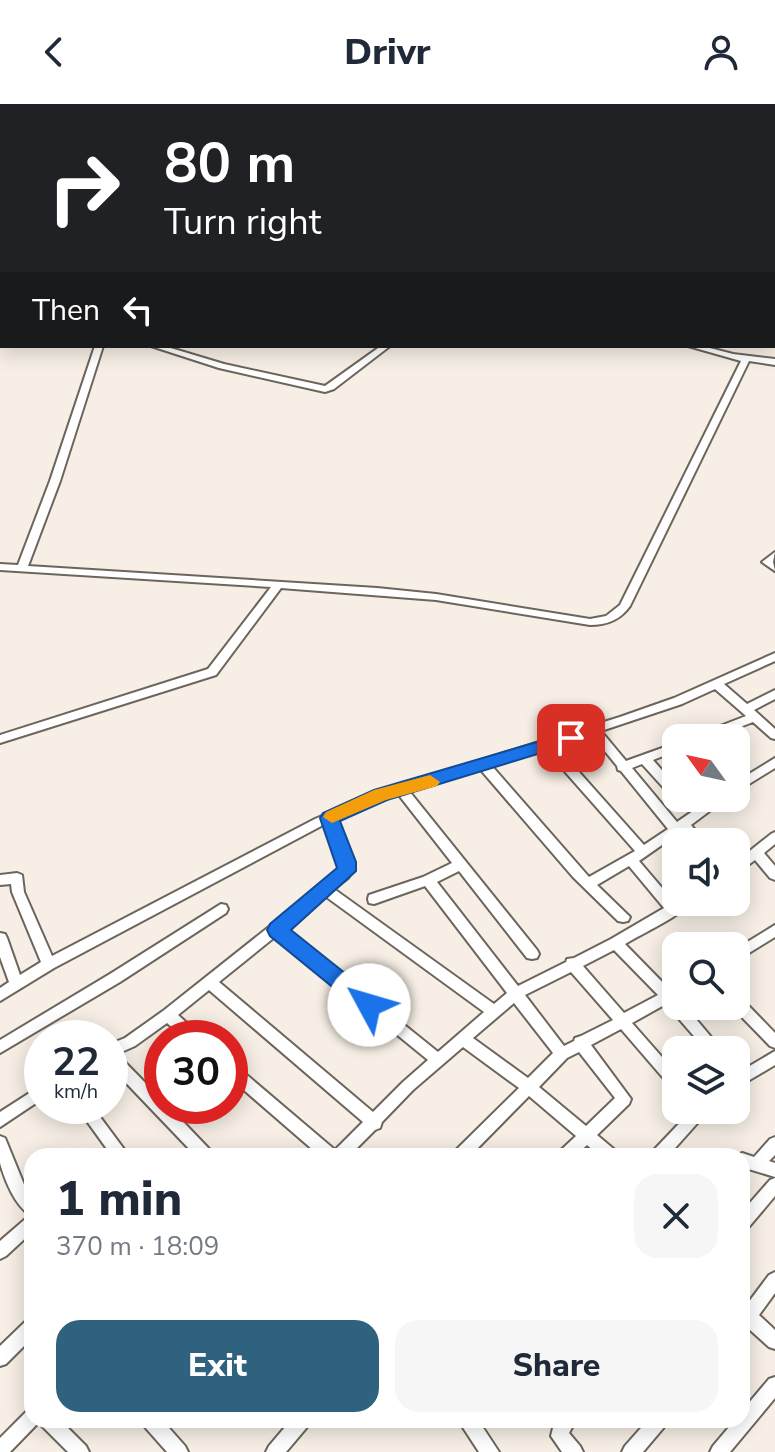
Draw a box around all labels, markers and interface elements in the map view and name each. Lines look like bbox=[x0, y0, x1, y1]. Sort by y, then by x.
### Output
text: Drivr bbox=[344, 28, 431, 77]
icon: back bbox=[32, 30, 76, 74]
icon: person bbox=[699, 30, 743, 74]
text: 80 m bbox=[164, 125, 295, 202]
icon: right bbox=[32, 136, 136, 240]
text: Turn right bbox=[164, 198, 321, 247]
icon: left bbox=[116, 288, 160, 332]
text: Then bbox=[32, 290, 100, 331]
pin bbox=[537, 704, 605, 772]
icon: arrive bbox=[549, 716, 593, 760]
north arrow bbox=[662, 724, 750, 812]
map controls bbox=[662, 724, 750, 1124]
button: sound bbox=[662, 828, 750, 916]
button: search bbox=[662, 932, 750, 1020]
position arrow bbox=[327, 963, 411, 1047]
speed limit sign: 30 bbox=[144, 1020, 248, 1124]
text: 22 bbox=[52, 1035, 100, 1089]
button: layers bbox=[662, 1036, 750, 1124]
text: km/h bbox=[54, 1078, 98, 1105]
text: 1 min bbox=[56, 1166, 182, 1232]
button: close bbox=[634, 1174, 718, 1258]
text: 370 m · 18:09 bbox=[56, 1229, 219, 1264]
button: Exit bbox=[56, 1320, 379, 1412]
button: Share bbox=[395, 1320, 718, 1412]

